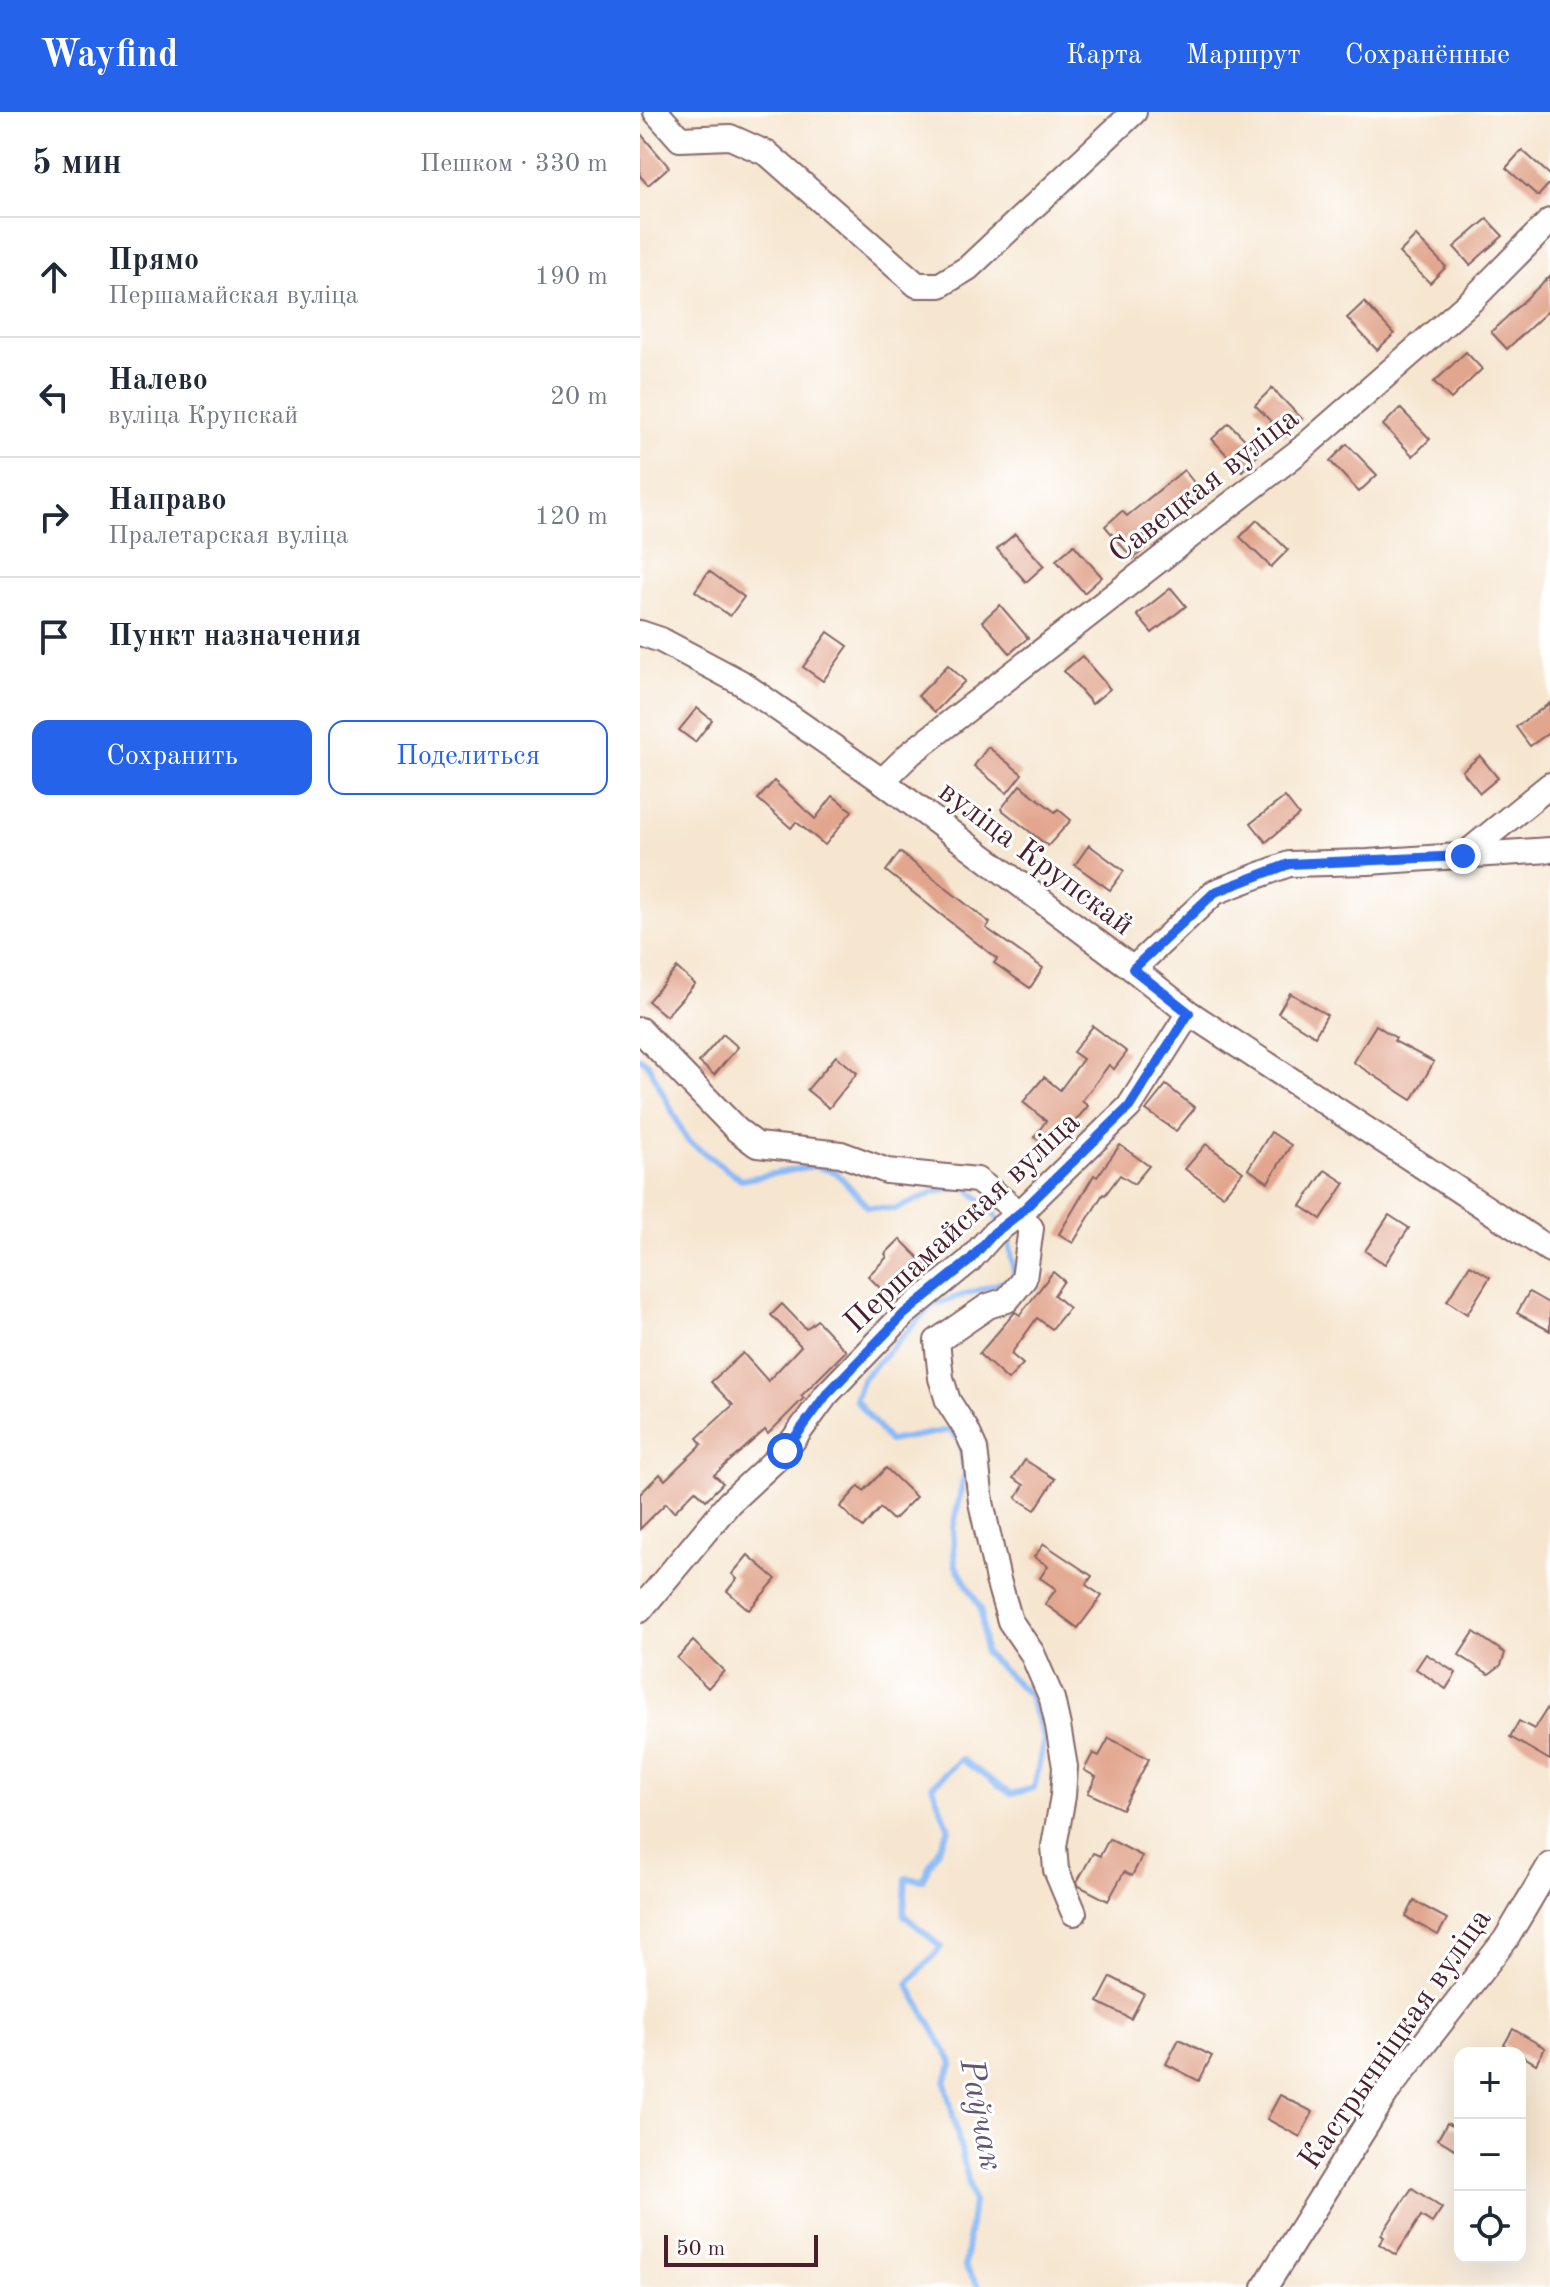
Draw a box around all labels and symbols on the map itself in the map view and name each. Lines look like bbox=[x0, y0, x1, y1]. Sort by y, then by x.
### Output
street label: Савецкая вуліца bbox=[1104, 403, 1306, 570]
street label: вуліца Крупскай bbox=[932, 776, 1138, 943]
route end bbox=[1445, 838, 1481, 874]
street label: Першамайская вуліца bbox=[839, 1106, 1087, 1340]
route start bbox=[767, 1433, 803, 1469]
street label: Кастрычніцкая вуліца bbox=[1294, 1903, 1499, 2176]
water label: Раўчак bbox=[952, 2055, 1008, 2173]
scale bar bbox=[664, 2231, 818, 2267]

